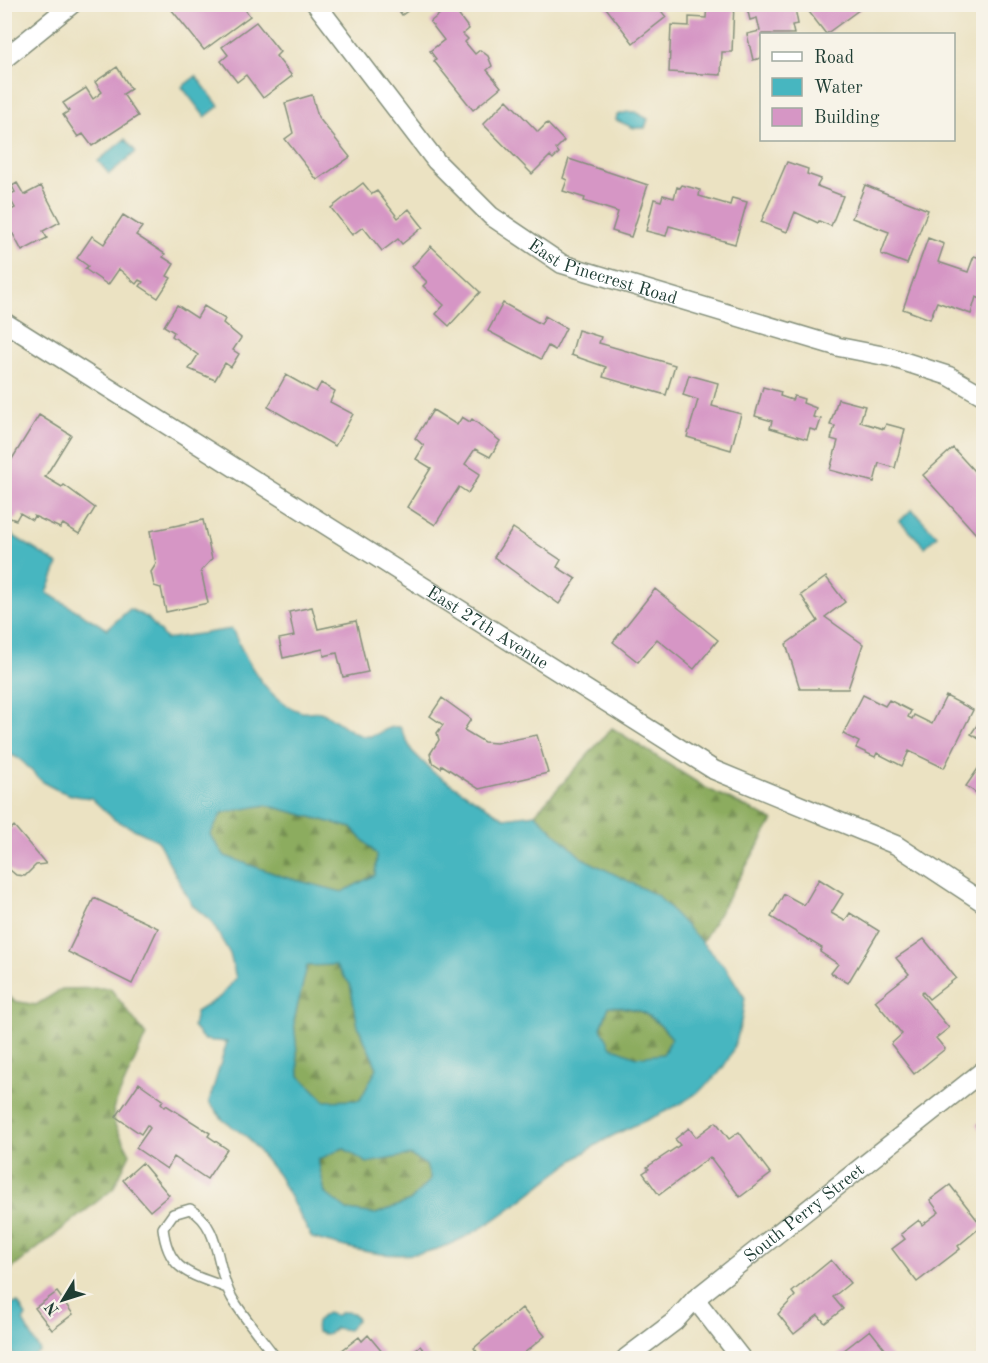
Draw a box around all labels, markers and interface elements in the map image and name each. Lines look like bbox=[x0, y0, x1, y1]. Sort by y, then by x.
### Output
legend bbox=[760, 33, 955, 141]
text: Road bbox=[814, 49, 854, 67]
text: Water bbox=[814, 79, 863, 97]
text: Building bbox=[814, 109, 880, 127]
street label: East Pinecrest Road bbox=[525, 236, 679, 308]
street label: East 27th Avenue bbox=[423, 583, 551, 673]
street label: South Perry Street bbox=[741, 1161, 868, 1266]
north arrow bbox=[33, 1270, 93, 1330]
text: N bbox=[42, 1298, 63, 1318]

